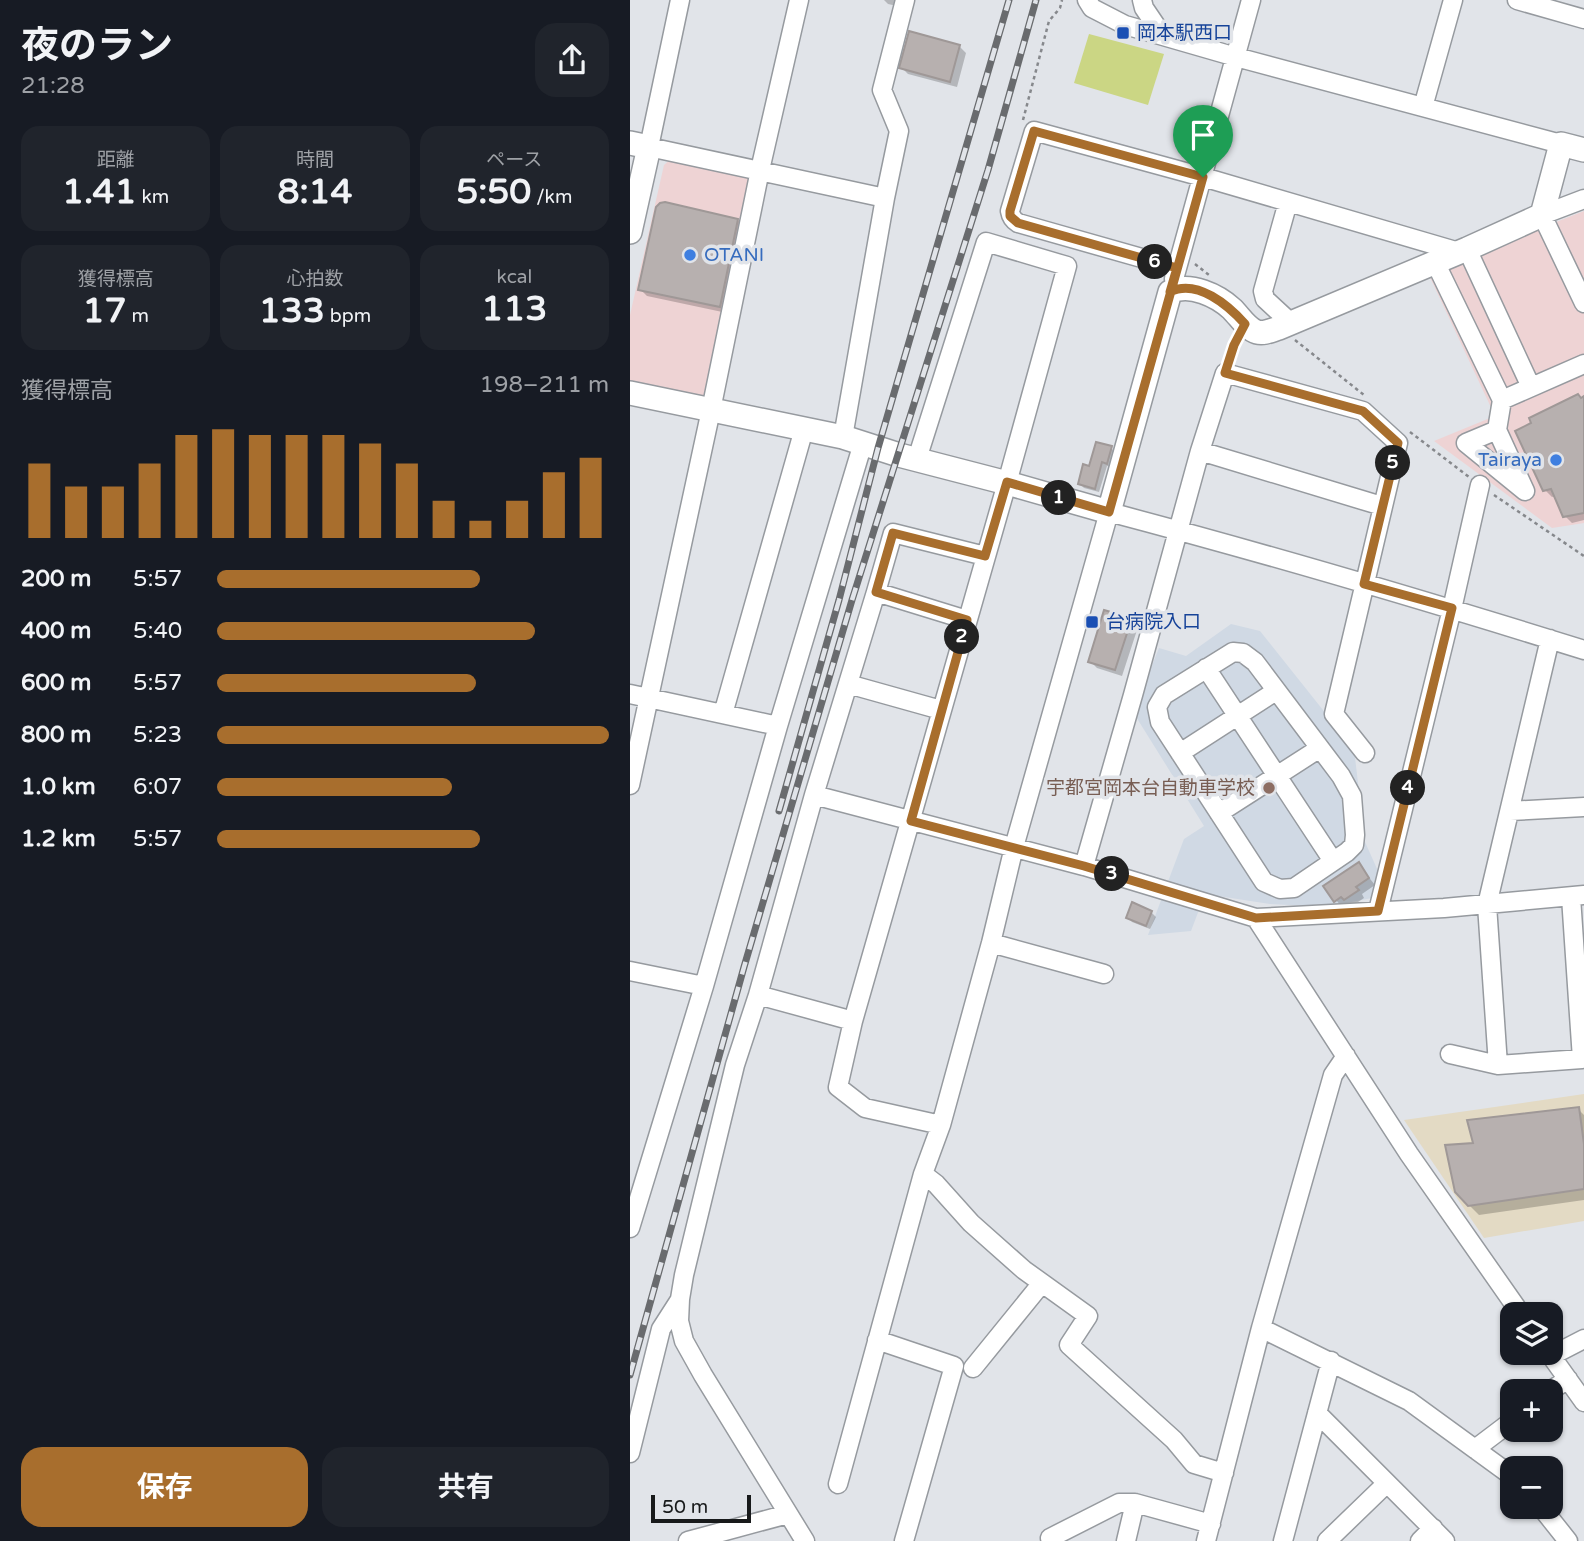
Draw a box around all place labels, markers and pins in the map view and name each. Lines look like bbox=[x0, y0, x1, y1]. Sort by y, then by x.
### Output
place label: 岡本駅西口 bbox=[1137, 22, 1232, 44]
marker: 岡本駅西口 bbox=[1115, 25, 1131, 41]
pin bbox=[1173, 105, 1233, 177]
place label: OTANI bbox=[704, 244, 764, 266]
pin: 6 bbox=[1138, 244, 1172, 280]
marker: OTANI bbox=[682, 247, 698, 263]
pin: 5 bbox=[1376, 446, 1410, 480]
place label: Tairaya bbox=[1478, 449, 1542, 471]
marker: Tairaya bbox=[1548, 452, 1564, 468]
pin: 1 bbox=[1042, 480, 1076, 516]
place label: 台病院入口 bbox=[1106, 611, 1201, 633]
marker: 台病院入口 bbox=[1084, 614, 1100, 630]
pin: 2 bbox=[944, 620, 980, 654]
pin: 4 bbox=[1390, 770, 1426, 806]
place label: 宇都宮岡本台自動車学校 bbox=[1046, 777, 1255, 799]
marker: 宇都宮岡本台自動車学校 bbox=[1261, 780, 1277, 796]
pin: 3 bbox=[1094, 856, 1130, 892]

